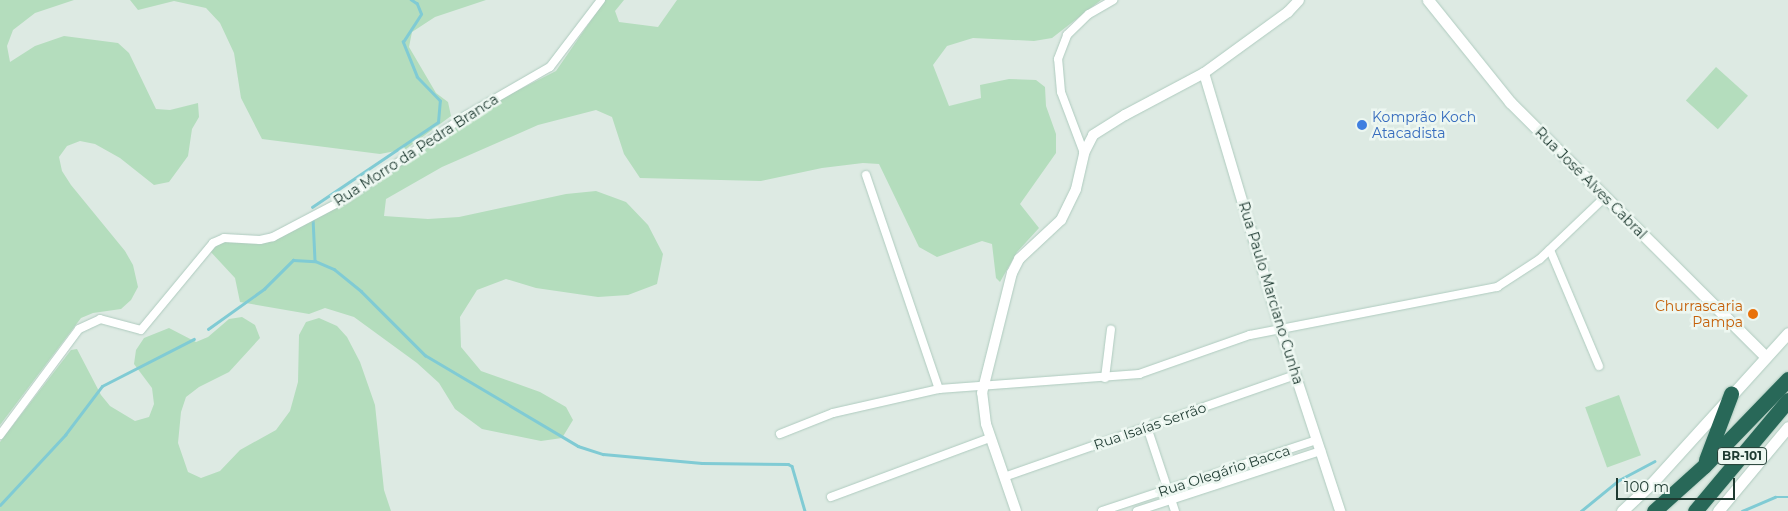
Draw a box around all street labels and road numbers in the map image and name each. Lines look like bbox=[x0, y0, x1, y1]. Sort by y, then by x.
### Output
street label: Rua Morro da Pedra Branca bbox=[331, 90, 501, 210]
street label: Rua José Alves Cabral bbox=[1532, 124, 1650, 242]
street label: Rua Paulo Marciano Cunha bbox=[1235, 200, 1307, 386]
street label: Rua Isaías Serrão bbox=[1091, 399, 1209, 453]
street label: Rua Olegário Bacca bbox=[1156, 442, 1292, 500]
road number: BR-101 bbox=[1717, 446, 1767, 466]

